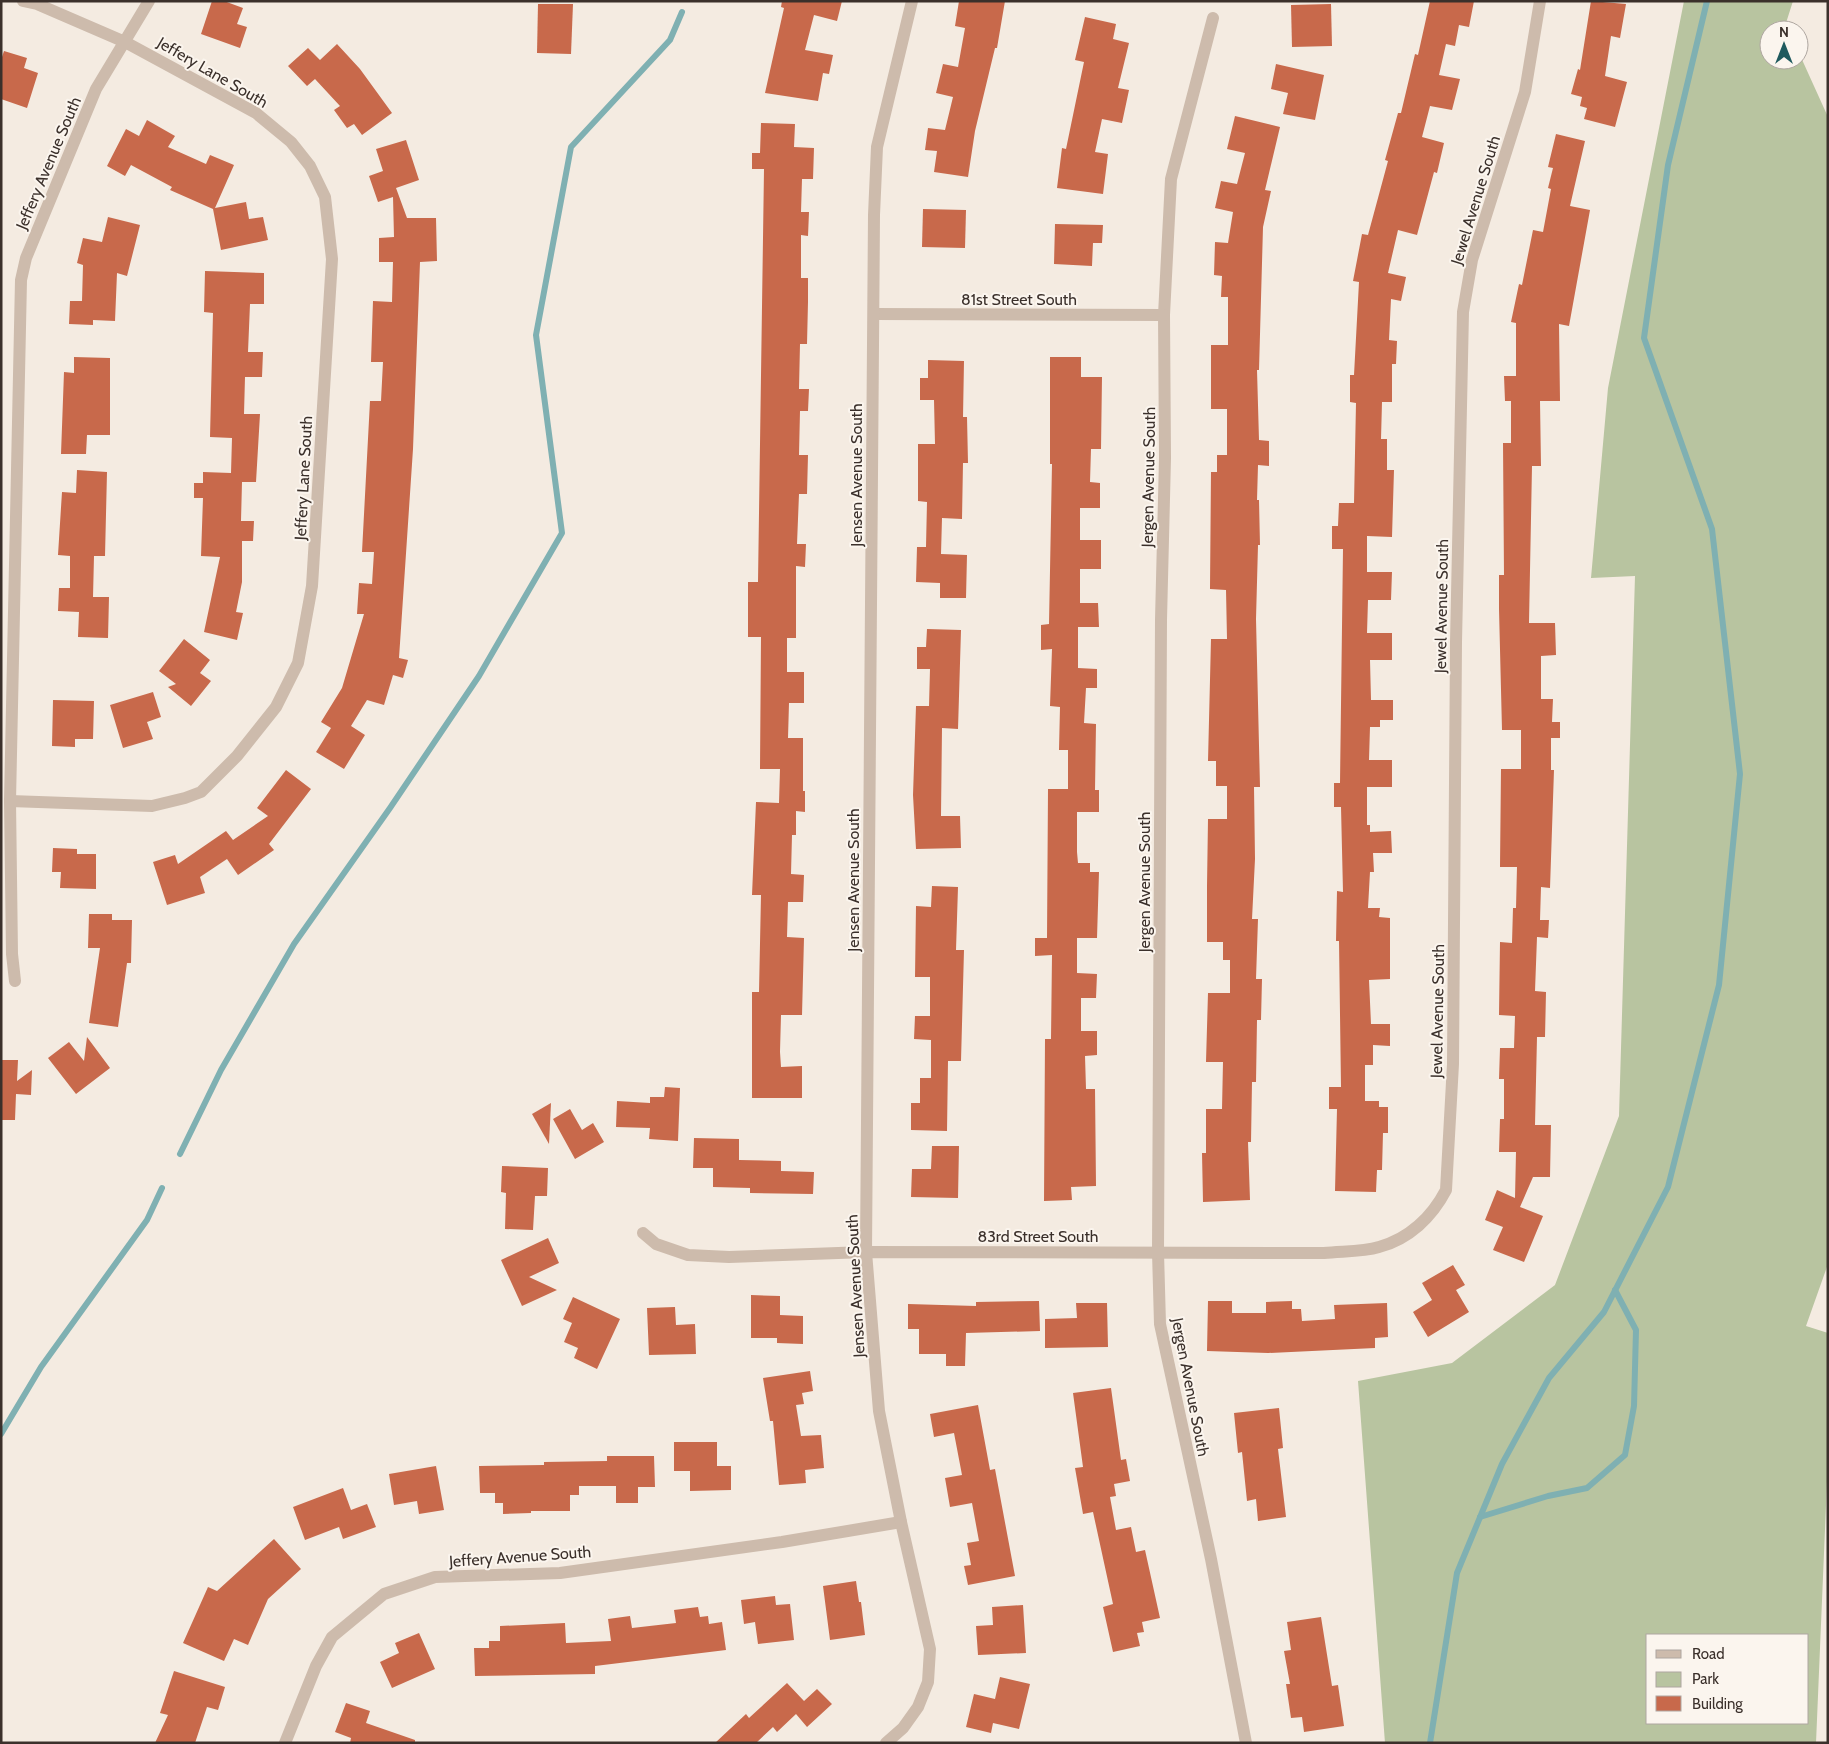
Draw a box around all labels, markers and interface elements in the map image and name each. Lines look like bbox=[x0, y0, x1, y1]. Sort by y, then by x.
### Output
north arrow bbox=[1759, 20, 1809, 70]
text: N bbox=[1779, 23, 1789, 41]
street label: Jeffery Lane South bbox=[153, 33, 271, 112]
street label: Jeffery Avenue South bbox=[12, 94, 85, 233]
street label: Jewel Avenue South bbox=[1447, 133, 1504, 268]
street label: 81st Street South bbox=[961, 290, 1077, 309]
street label: Jensen Avenue South bbox=[847, 403, 866, 548]
street label: Jergen Avenue South bbox=[1138, 407, 1159, 548]
street label: Jeffery Lane South bbox=[291, 415, 316, 542]
street label: Jewel Avenue South bbox=[1431, 539, 1452, 674]
street label: Jensen Avenue South bbox=[844, 808, 863, 953]
street label: Jergen Avenue South bbox=[1135, 812, 1154, 953]
street label: Jewel Avenue South bbox=[1427, 944, 1448, 1079]
street label: Jensen Avenue South bbox=[842, 1214, 869, 1359]
street label: 83rd Street South bbox=[978, 1227, 1099, 1246]
street label: Jergen Avenue South bbox=[1168, 1315, 1213, 1458]
street label: Jeffery Avenue South bbox=[447, 1542, 592, 1571]
legend bbox=[1646, 1634, 1809, 1724]
text: Road bbox=[1692, 1645, 1725, 1663]
text: Park bbox=[1692, 1670, 1719, 1688]
text: Building bbox=[1692, 1695, 1743, 1713]

